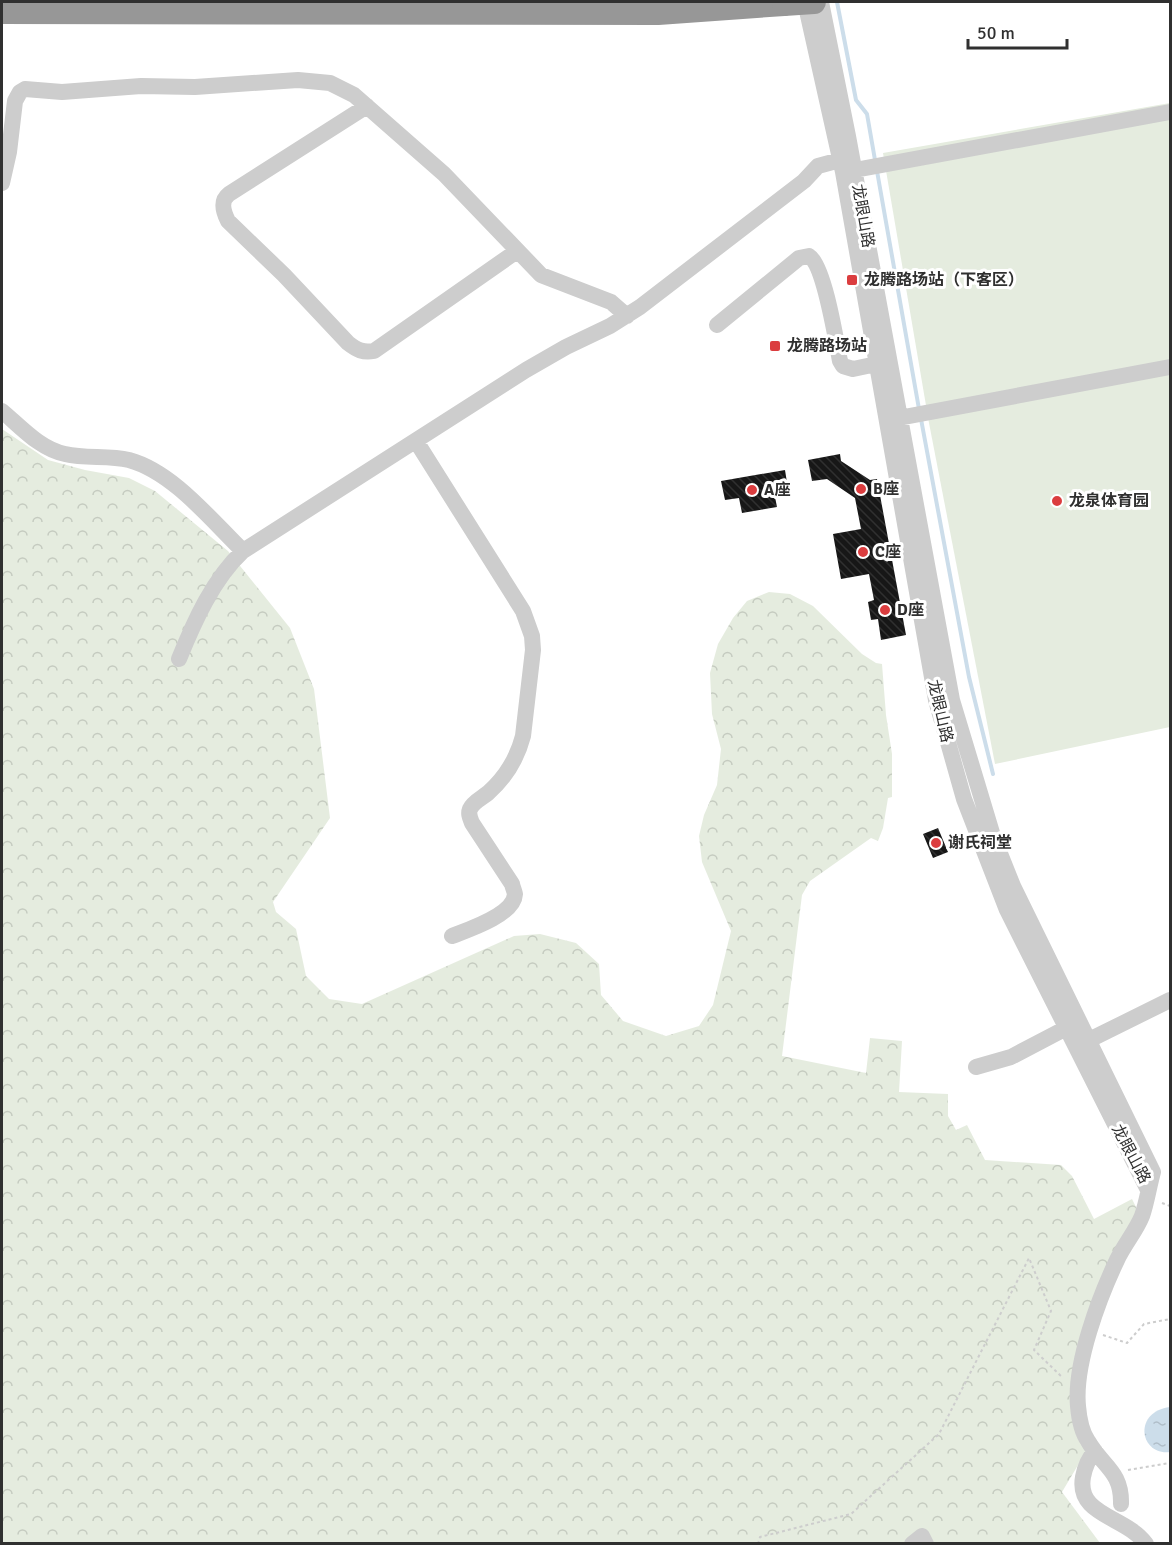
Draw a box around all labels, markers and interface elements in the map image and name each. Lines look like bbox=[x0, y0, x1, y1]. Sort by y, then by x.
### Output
scale bar bbox=[968, 12, 1067, 50]
text: 50 m bbox=[977, 22, 1015, 44]
street label: 龙眼山路 bbox=[848, 183, 878, 249]
place label: 龙腾路场站（下客区） bbox=[864, 270, 1024, 290]
marker: 龙腾路场站（下客区） bbox=[845, 273, 859, 287]
place label: 龙腾路场站 bbox=[787, 336, 867, 356]
marker: 龙腾路场站 bbox=[768, 339, 782, 353]
place label: B座 bbox=[873, 479, 899, 499]
place label: A座 bbox=[764, 480, 790, 500]
marker: B座 bbox=[854, 482, 868, 496]
marker: A座 bbox=[745, 483, 759, 497]
place label: 龙泉体育园 bbox=[1069, 491, 1149, 511]
marker: 龙泉体育园 bbox=[1050, 494, 1064, 508]
place label: C座 bbox=[875, 542, 901, 562]
marker: C座 bbox=[856, 545, 870, 559]
place label: D座 bbox=[897, 600, 924, 620]
marker: D座 bbox=[878, 603, 892, 617]
street label: 龙眼山路 bbox=[923, 678, 957, 744]
place label: 谢氏祠堂 bbox=[948, 833, 1012, 853]
marker: 谢氏祠堂 bbox=[929, 836, 943, 850]
street label: 龙眼山路 bbox=[1107, 1121, 1155, 1187]

